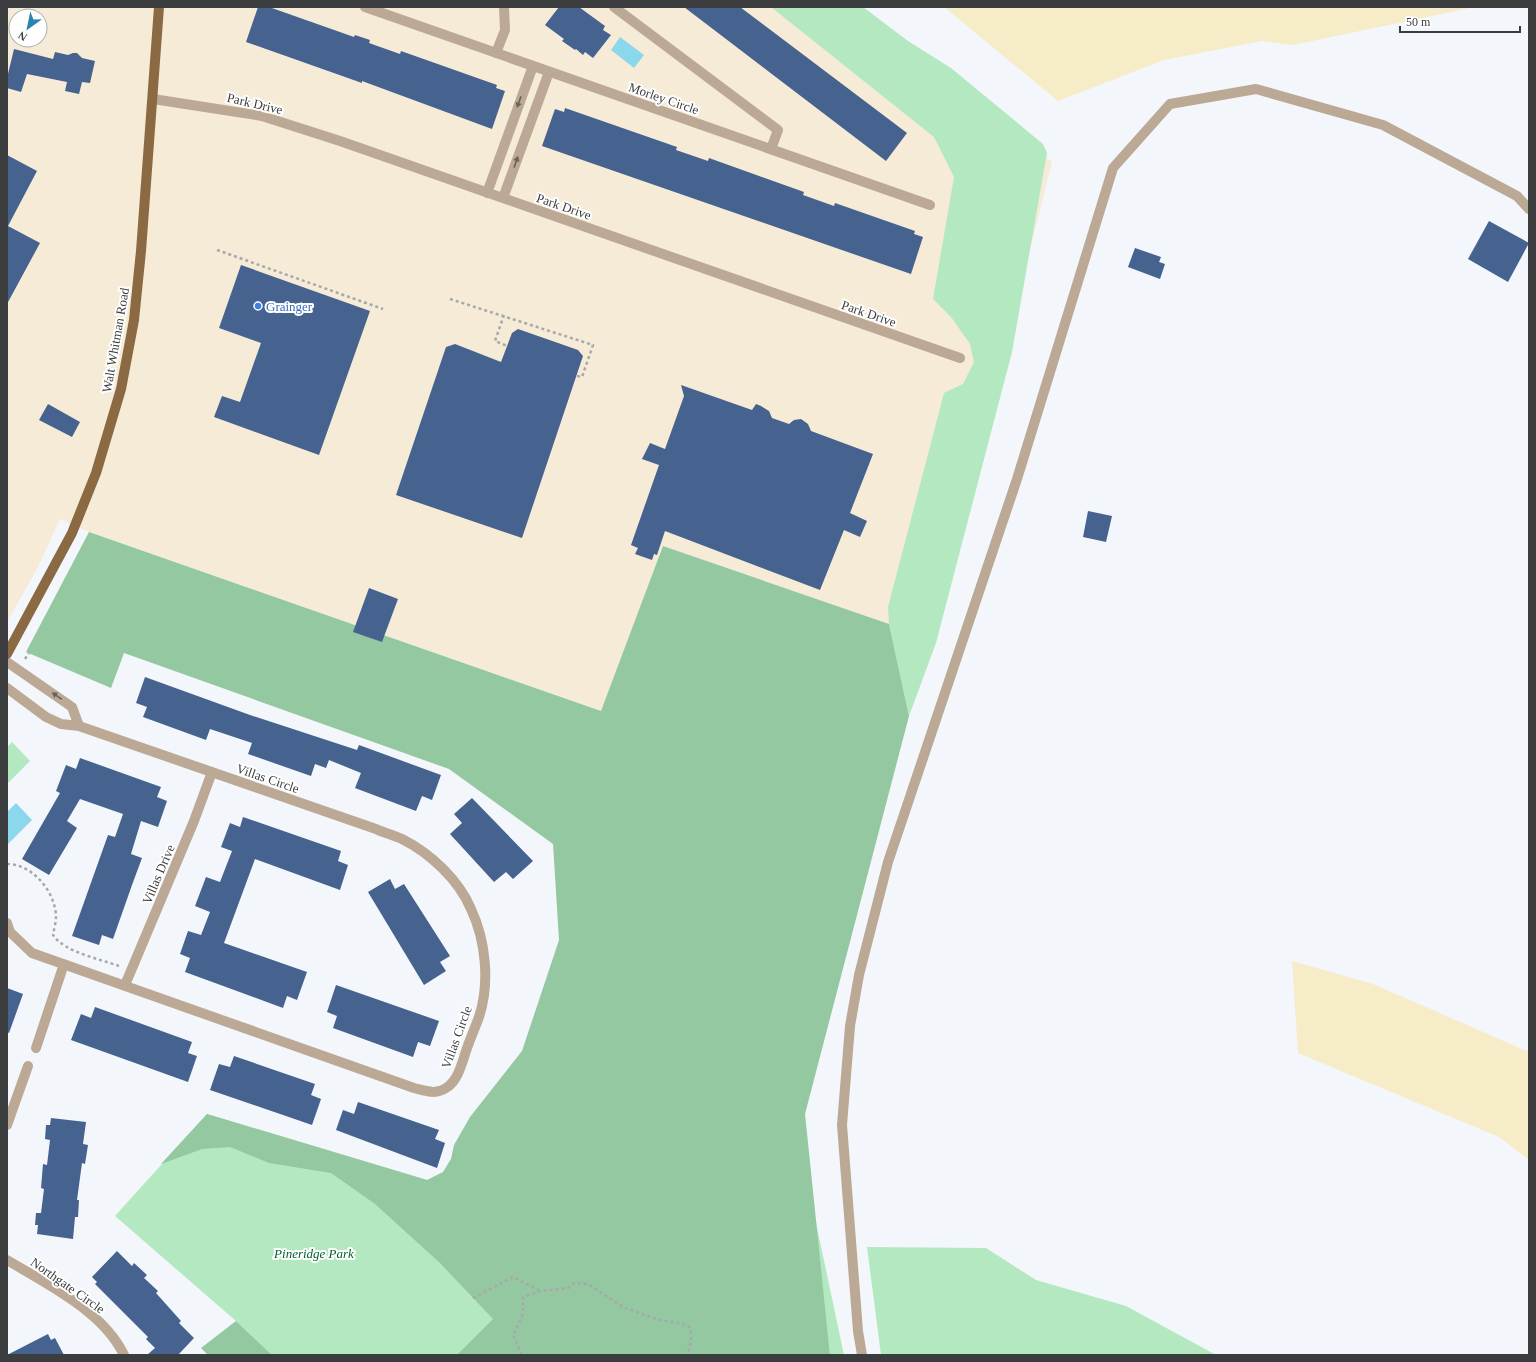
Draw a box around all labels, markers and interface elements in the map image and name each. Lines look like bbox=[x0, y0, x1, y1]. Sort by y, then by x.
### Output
north arrow bbox=[8, 8, 48, 48]
scale bar bbox=[1400, 8, 1520, 34]
text: 50 m bbox=[1406, 15, 1431, 29]
text: N bbox=[16, 29, 29, 44]
street label: Morley Circle bbox=[627, 79, 701, 118]
street label: Park Drive bbox=[226, 90, 284, 117]
one-way arrow bbox=[516, 97, 522, 109]
one-way arrow bbox=[513, 155, 519, 167]
street label: Park Drive bbox=[535, 190, 593, 223]
street label: Walt Whitman Road bbox=[99, 286, 132, 394]
street label: Park Drive bbox=[840, 297, 898, 330]
place label: Grainger bbox=[266, 299, 313, 314]
marker: Grainger bbox=[253, 301, 263, 311]
one-way arrow bbox=[52, 692, 62, 700]
street label: Villas Circle bbox=[235, 761, 301, 796]
street label: Villas Drive bbox=[139, 842, 178, 906]
street label: Villas Circle bbox=[438, 1004, 475, 1070]
park label: Pineridge Park bbox=[273, 1246, 354, 1261]
street label: Northgate Circle bbox=[28, 1254, 108, 1317]

